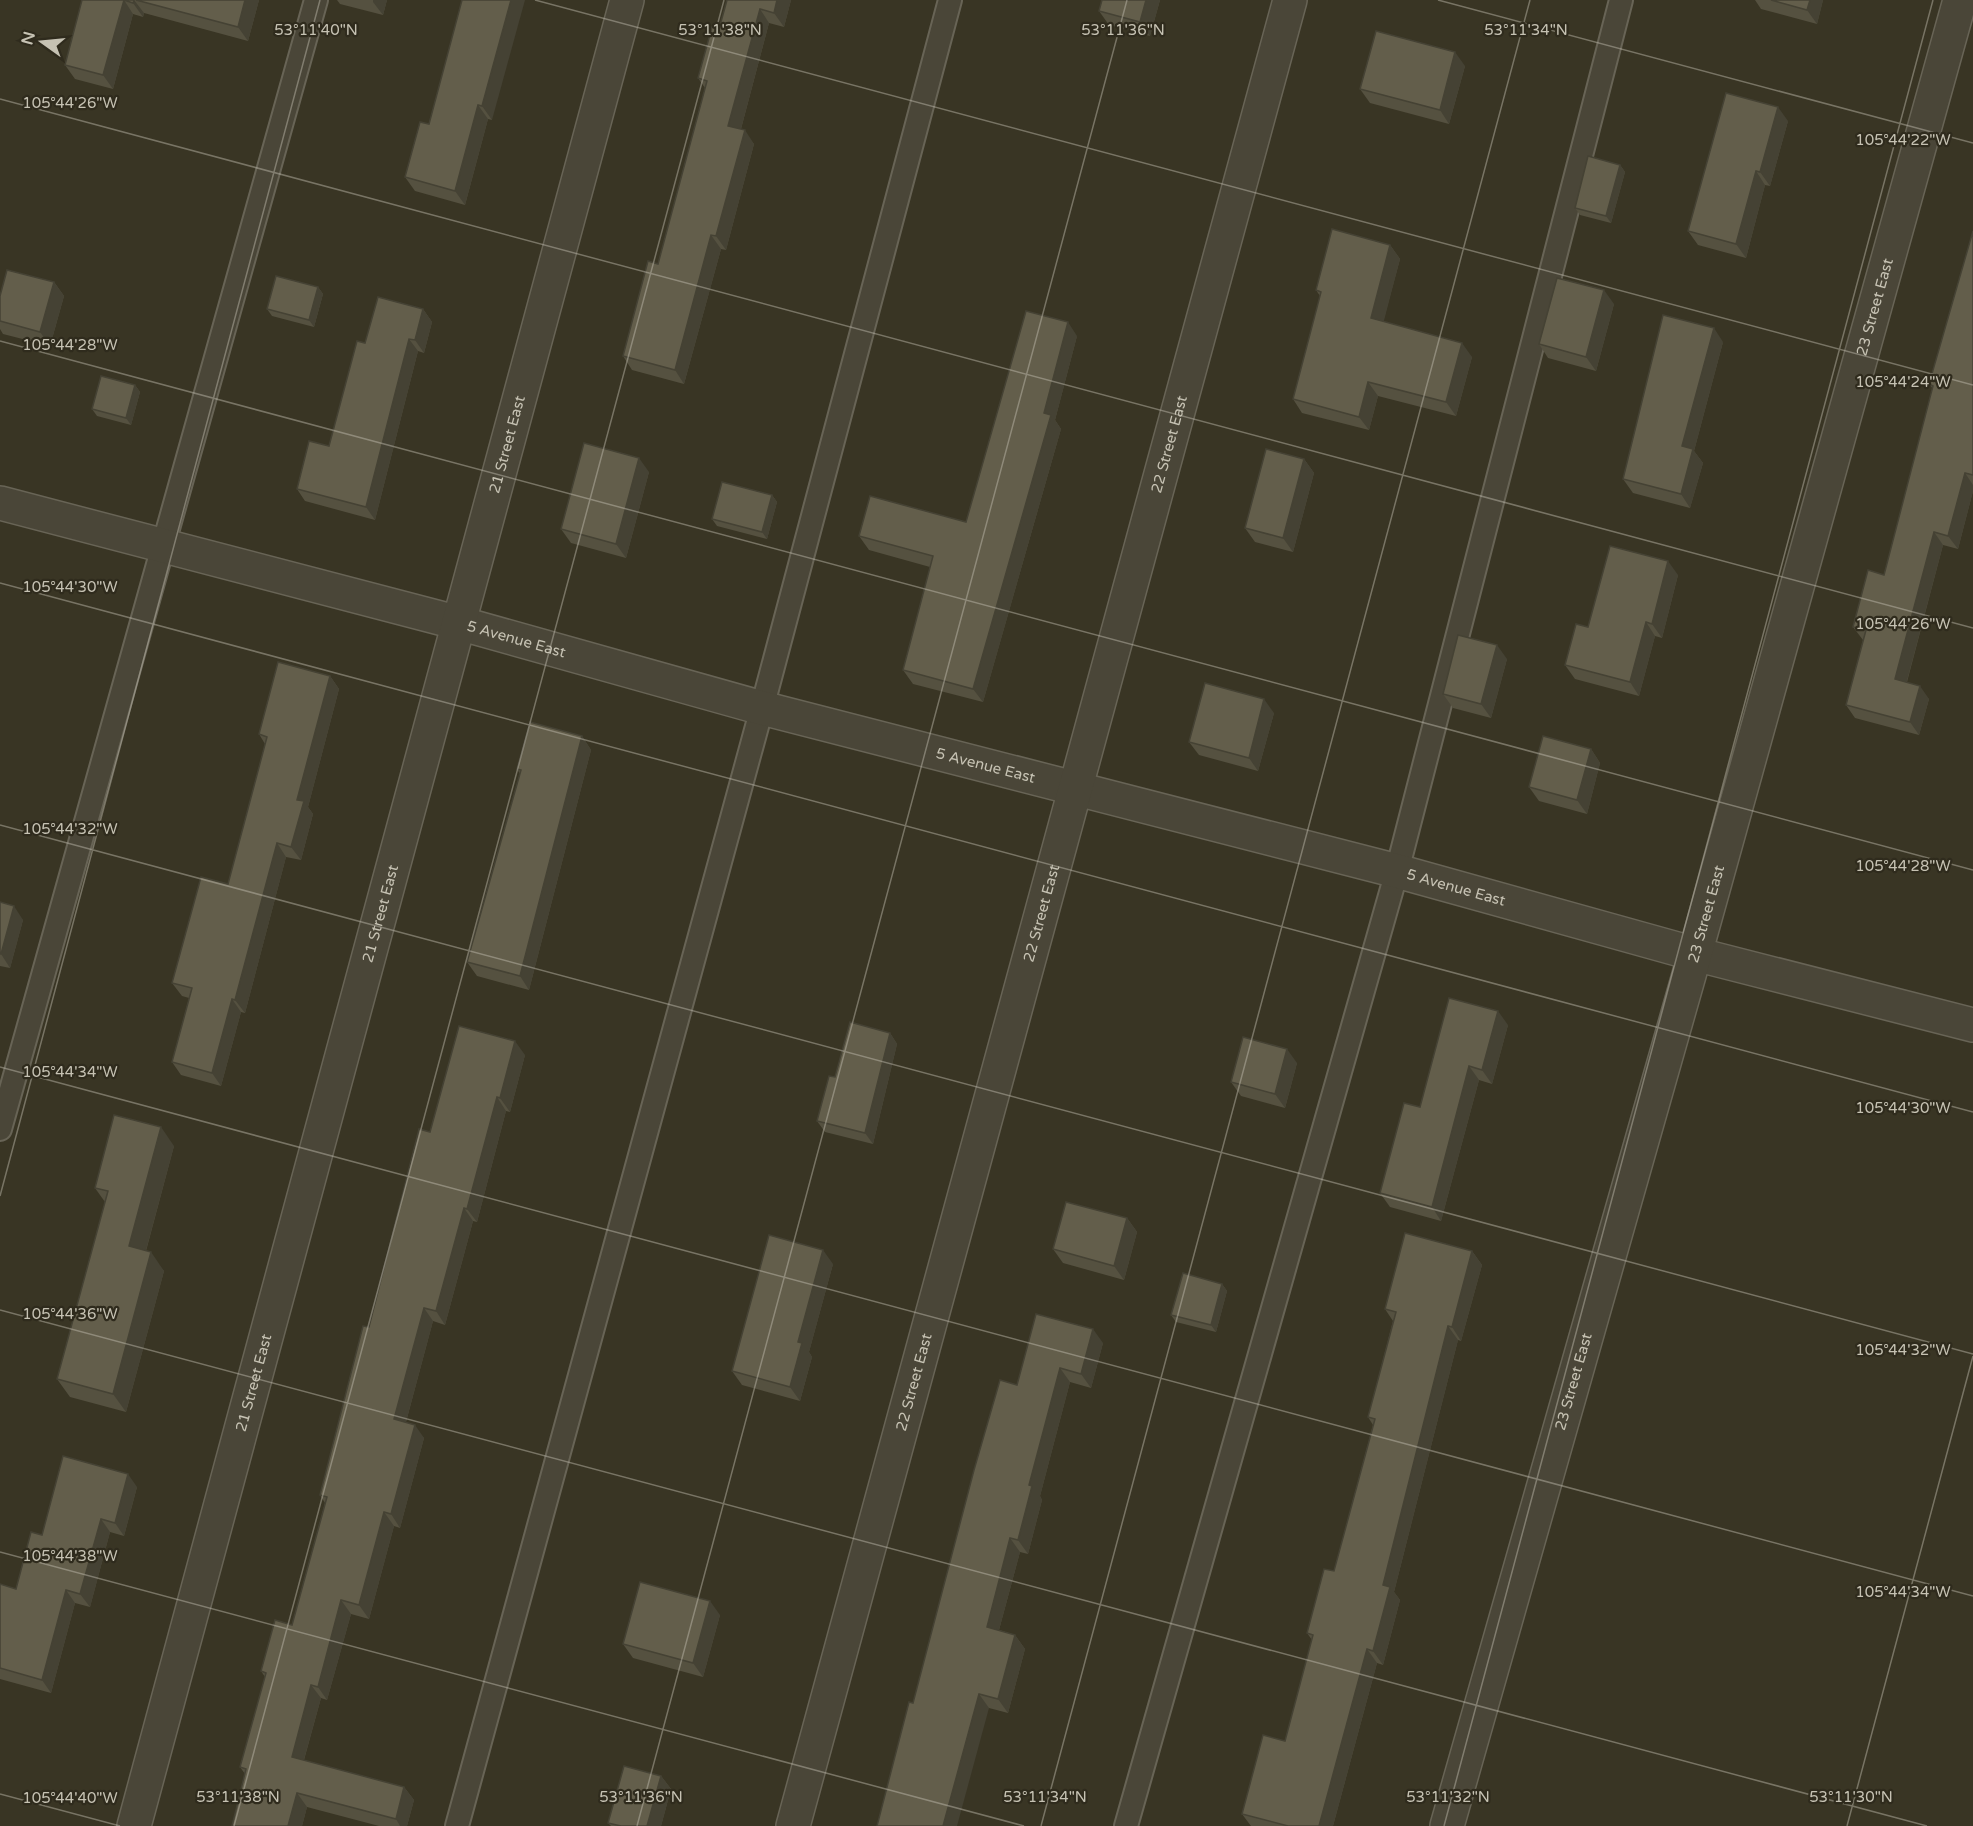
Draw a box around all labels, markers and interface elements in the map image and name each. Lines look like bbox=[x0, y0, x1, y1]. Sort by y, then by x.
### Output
north arrow bbox=[12, 12, 72, 72]
text: 53°11'40"N bbox=[274, 21, 358, 39]
text: 53°11'38"N bbox=[678, 21, 762, 39]
text: 53°11'36"N bbox=[1081, 21, 1165, 39]
text: 53°11'34"N bbox=[1484, 21, 1568, 39]
text: N bbox=[17, 30, 40, 47]
text: 105°44'26"W bbox=[22, 94, 118, 112]
text: 105°44'22"W bbox=[1855, 131, 1951, 149]
street label: 23 Street East bbox=[1853, 256, 1897, 358]
text: 105°44'28"W bbox=[22, 336, 118, 354]
text: 105°44'24"W bbox=[1855, 373, 1951, 391]
street label: 21 Street East bbox=[485, 393, 529, 495]
street label: 22 Street East bbox=[1147, 393, 1191, 495]
text: 105°44'30"W bbox=[22, 578, 118, 596]
text: 105°44'26"W bbox=[1855, 615, 1951, 633]
street label: 5 Avenue East bbox=[465, 617, 568, 662]
street label: 5 Avenue East bbox=[934, 744, 1037, 787]
text: 105°44'32"W bbox=[22, 820, 118, 838]
text: 105°44'28"W bbox=[1855, 857, 1951, 875]
street label: 22 Street East bbox=[1020, 862, 1063, 964]
street label: 21 Street East bbox=[359, 863, 402, 964]
street label: 23 Street East bbox=[1684, 863, 1728, 965]
street label: 5 Avenue East bbox=[1405, 865, 1508, 910]
text: 105°44'34"W bbox=[22, 1063, 118, 1081]
text: 105°44'30"W bbox=[1855, 1099, 1951, 1117]
text: 105°44'36"W bbox=[22, 1305, 118, 1323]
street label: 22 Street East bbox=[892, 1331, 936, 1433]
street label: 23 Street East bbox=[1551, 1331, 1596, 1432]
street label: 21 Street East bbox=[232, 1332, 275, 1434]
text: 105°44'32"W bbox=[1855, 1341, 1951, 1359]
text: 105°44'38"W bbox=[22, 1547, 118, 1565]
text: 105°44'34"W bbox=[1855, 1583, 1951, 1601]
text: 53°11'38"N bbox=[196, 1788, 280, 1806]
text: 53°11'36"N bbox=[599, 1788, 683, 1806]
text: 53°11'34"N bbox=[1003, 1788, 1087, 1806]
text: 53°11'32"N bbox=[1406, 1788, 1490, 1806]
text: 53°11'30"N bbox=[1809, 1788, 1893, 1806]
text: 105°44'40"W bbox=[22, 1789, 118, 1807]

